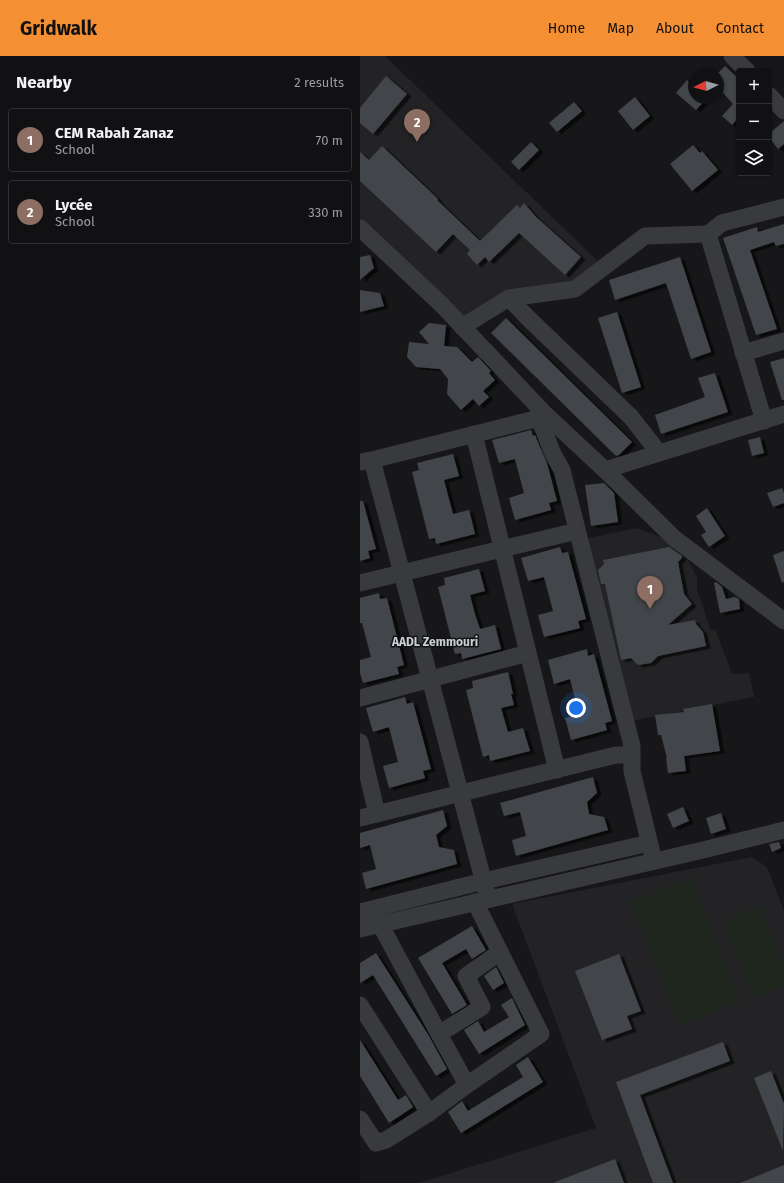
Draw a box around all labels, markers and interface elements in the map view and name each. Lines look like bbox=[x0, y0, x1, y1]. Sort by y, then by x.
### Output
text: Gridwalk bbox=[20, 17, 97, 40]
text: Home bbox=[548, 20, 585, 37]
text: Map bbox=[607, 20, 634, 37]
text: About bbox=[656, 20, 694, 37]
text: Contact bbox=[716, 20, 764, 37]
north arrow bbox=[688, 68, 724, 104]
map controls bbox=[736, 68, 772, 176]
button: + bbox=[736, 68, 772, 104]
text: Nearby bbox=[16, 72, 71, 93]
text: 2 results bbox=[294, 75, 344, 90]
button: − bbox=[736, 104, 772, 140]
pin: 2 bbox=[404, 109, 430, 142]
text: CEM Rabah Zanaz bbox=[55, 124, 173, 142]
text: 1 bbox=[27, 133, 33, 148]
text: 70 m bbox=[316, 133, 343, 148]
button: layers bbox=[736, 140, 772, 176]
text: School bbox=[55, 142, 95, 157]
text: Lycée bbox=[55, 196, 93, 214]
text: 2 bbox=[27, 205, 33, 220]
text: 330 m bbox=[308, 205, 343, 220]
text: School bbox=[55, 214, 95, 229]
pin: 1 bbox=[637, 576, 663, 609]
district label: AADL Zemmouri bbox=[391, 635, 478, 649]
your location bbox=[566, 698, 586, 718]

